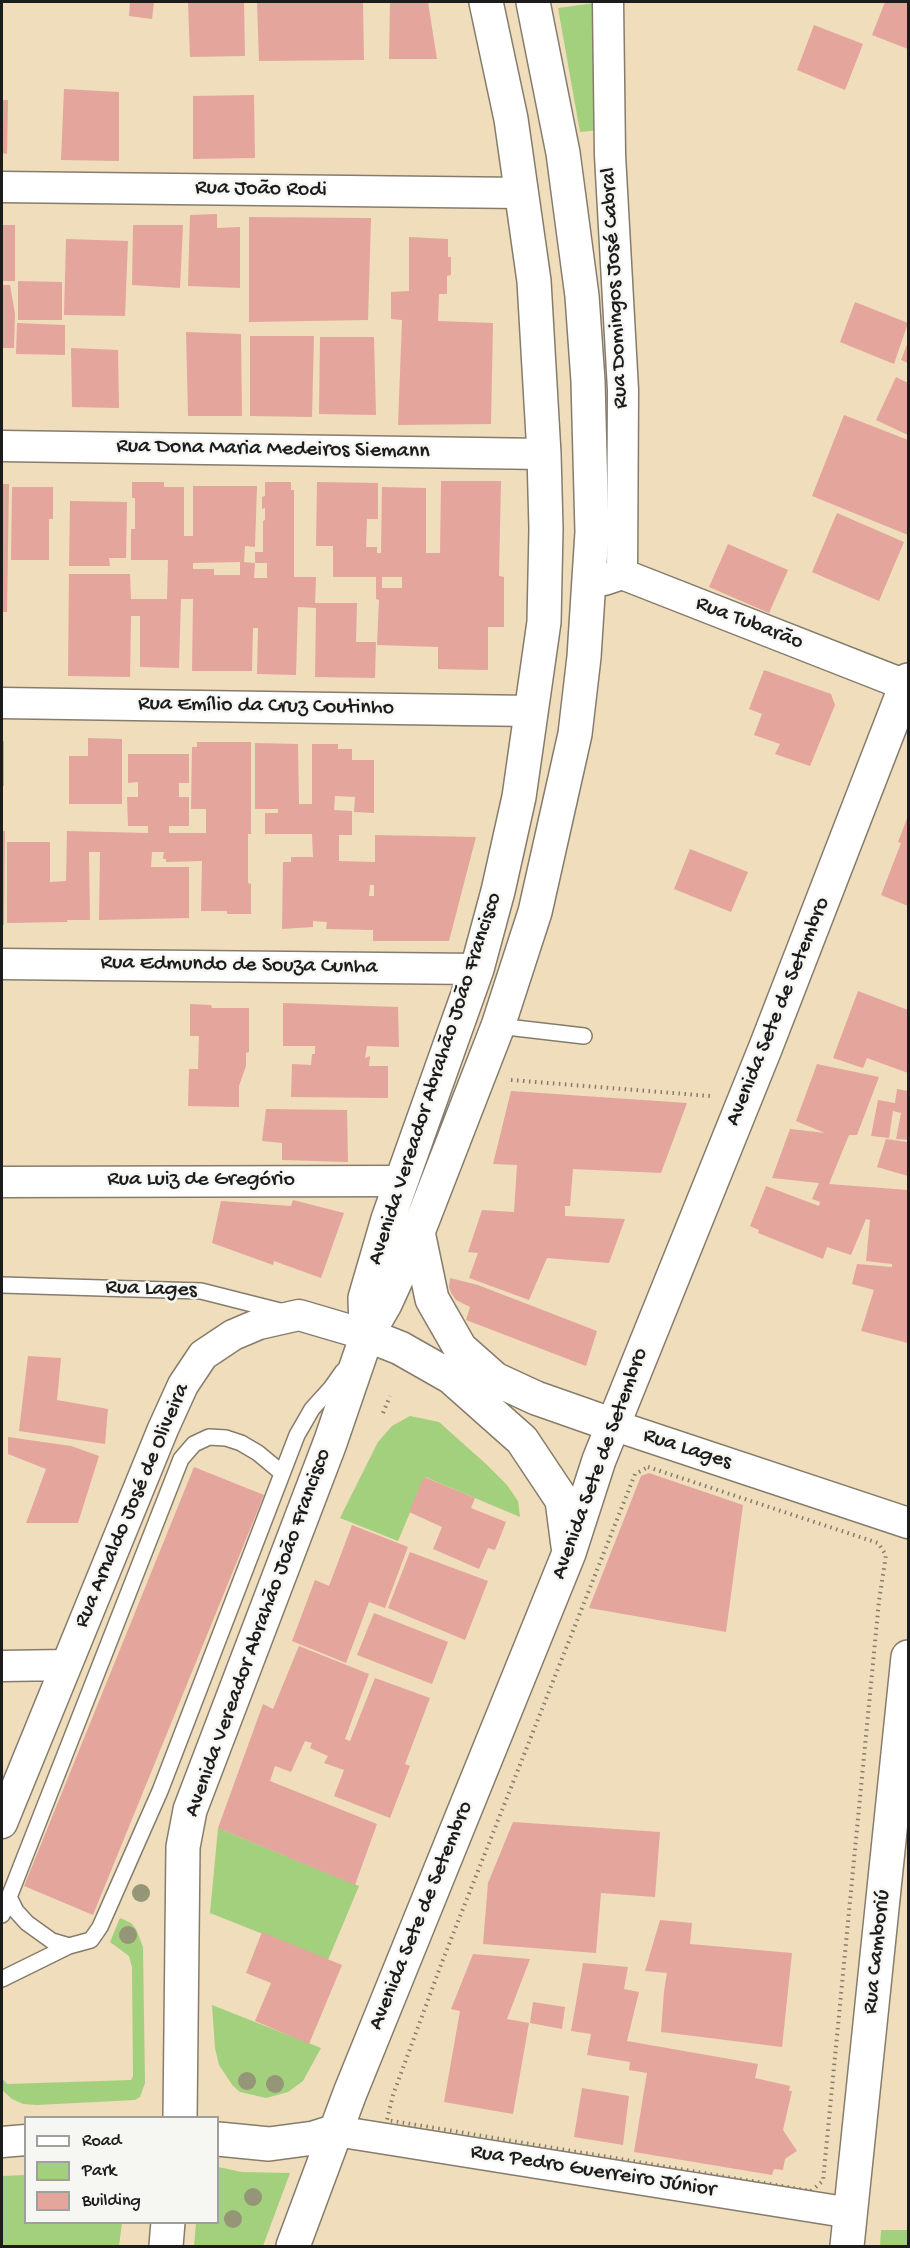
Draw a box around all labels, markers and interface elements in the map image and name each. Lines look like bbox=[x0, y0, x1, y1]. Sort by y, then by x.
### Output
street label: Rua Domingos José Cabral bbox=[596, 167, 636, 409]
street label: Rua João Rodi bbox=[195, 176, 327, 204]
street label: Rua Dona Maria Medeiros Siemann bbox=[116, 434, 430, 466]
street label: Rua Tubarão bbox=[691, 591, 807, 657]
street label: Rua Emílio da Cruz Coutinho bbox=[138, 692, 394, 722]
street label: Avenida Vereador Abrahão João Francisco bbox=[363, 889, 509, 1269]
street label: Avenida Sete de Setembro bbox=[721, 894, 837, 1130]
street label: Rua Edmundo de Souza Cunha bbox=[100, 950, 378, 982]
street label: Rua Luiz de Gregório bbox=[107, 1168, 295, 1194]
street label: Rua Lages bbox=[105, 1275, 197, 1305]
street label: Avenida Sete de Setembro bbox=[547, 1345, 655, 1583]
street label: Rua Arnaldo José de Oliveira bbox=[69, 1380, 197, 1632]
street label: Rua Lages bbox=[639, 1423, 735, 1477]
street label: Avenida Vereador Abrahão João Francisco bbox=[180, 1445, 338, 1821]
street label: Avenida Sete de Setembro bbox=[364, 1798, 480, 2034]
street label: Rua Camboriú bbox=[858, 1888, 898, 2016]
legend bbox=[24, 2116, 219, 2224]
text: Road bbox=[82, 2131, 121, 2152]
street label: Rua Pedro Guerreiro Júnior bbox=[468, 2140, 718, 2204]
text: Park bbox=[82, 2161, 116, 2182]
text: Building bbox=[82, 2191, 141, 2212]

